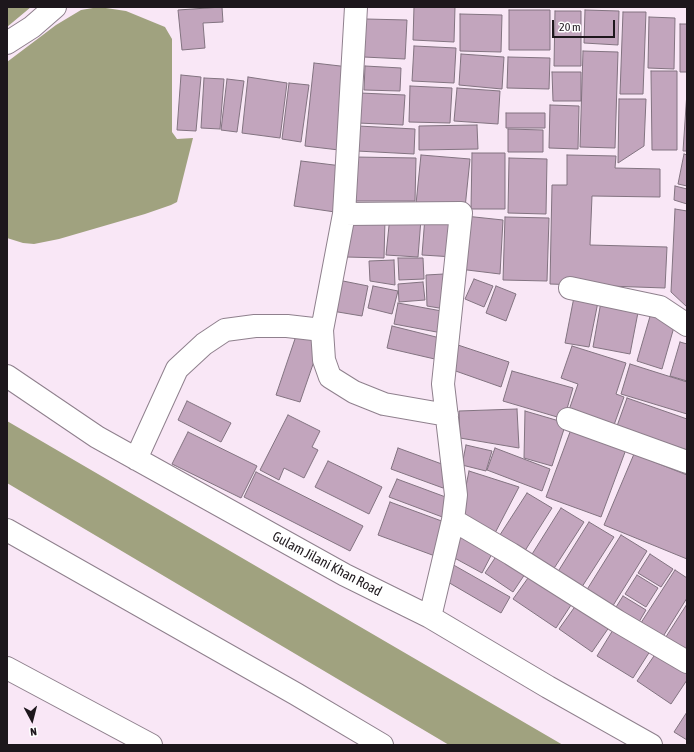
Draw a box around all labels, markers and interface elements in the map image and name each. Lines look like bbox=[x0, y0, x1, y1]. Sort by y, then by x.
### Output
scale bar bbox=[554, 12, 617, 38]
text: 20 m bbox=[559, 20, 581, 34]
street label: Gulam Jilani Khan Road bbox=[269, 528, 385, 600]
north arrow bbox=[12, 700, 52, 740]
text: N bbox=[30, 726, 37, 738]

